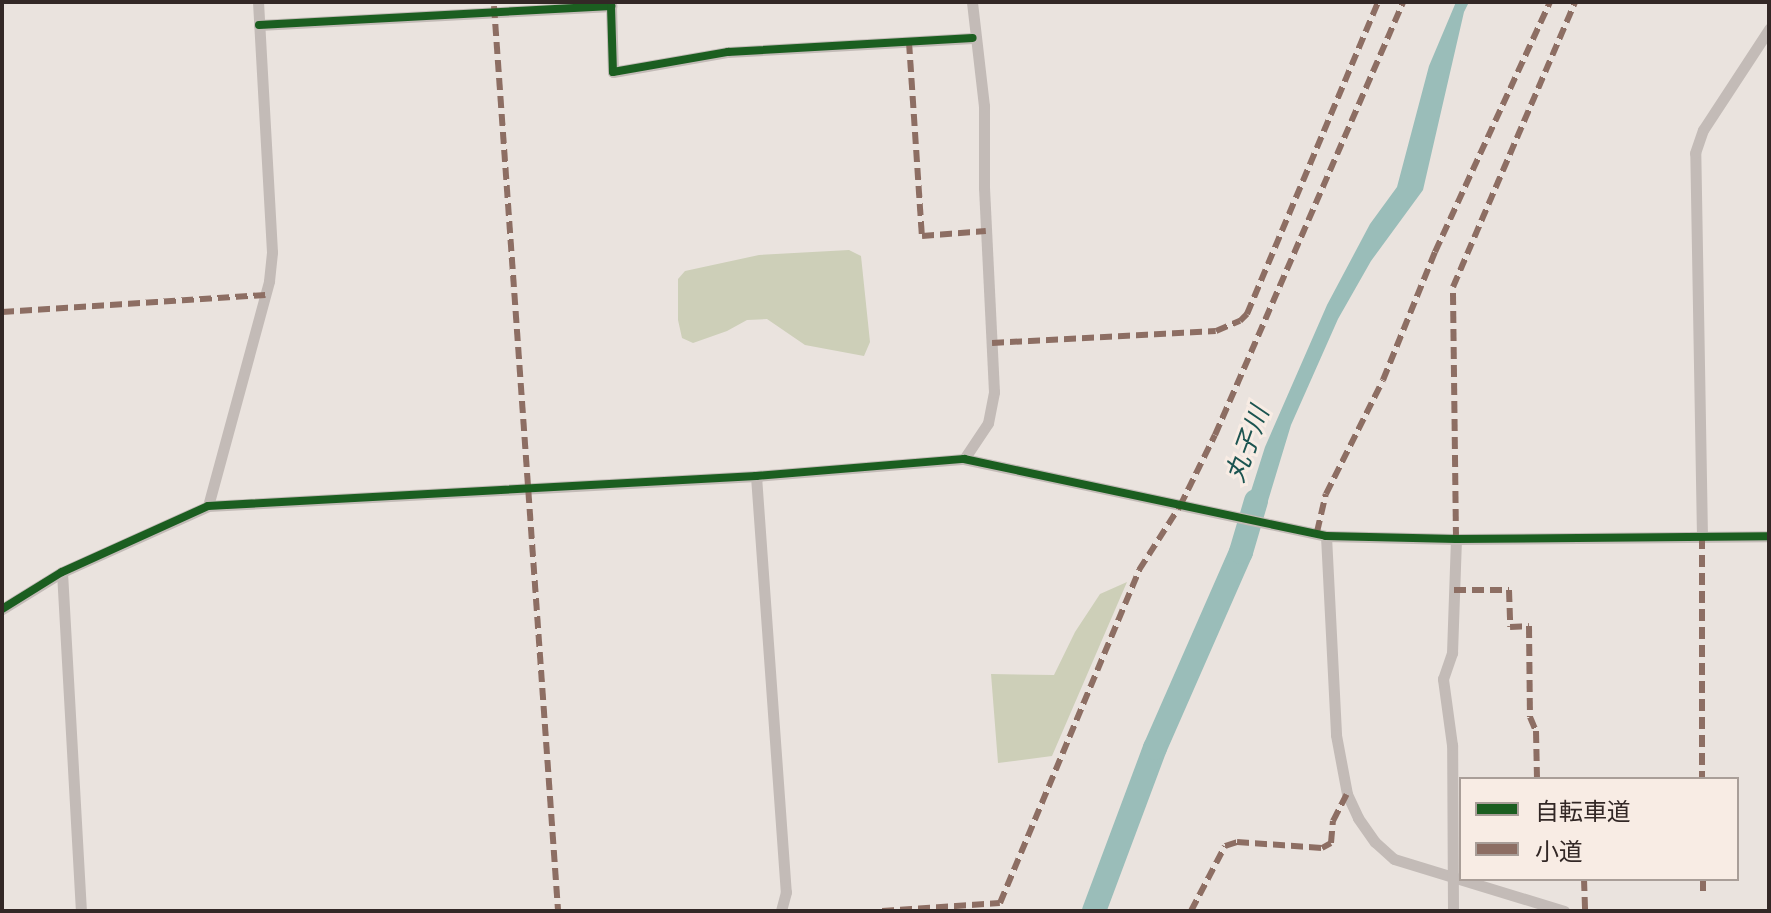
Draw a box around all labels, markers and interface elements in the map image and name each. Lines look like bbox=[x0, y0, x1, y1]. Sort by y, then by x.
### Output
water label: 丸子川 bbox=[1219, 402, 1275, 486]
legend bbox=[1459, 777, 1739, 881]
text: 自転車道 bbox=[1535, 795, 1631, 827]
text: 小道 bbox=[1535, 835, 1583, 867]

